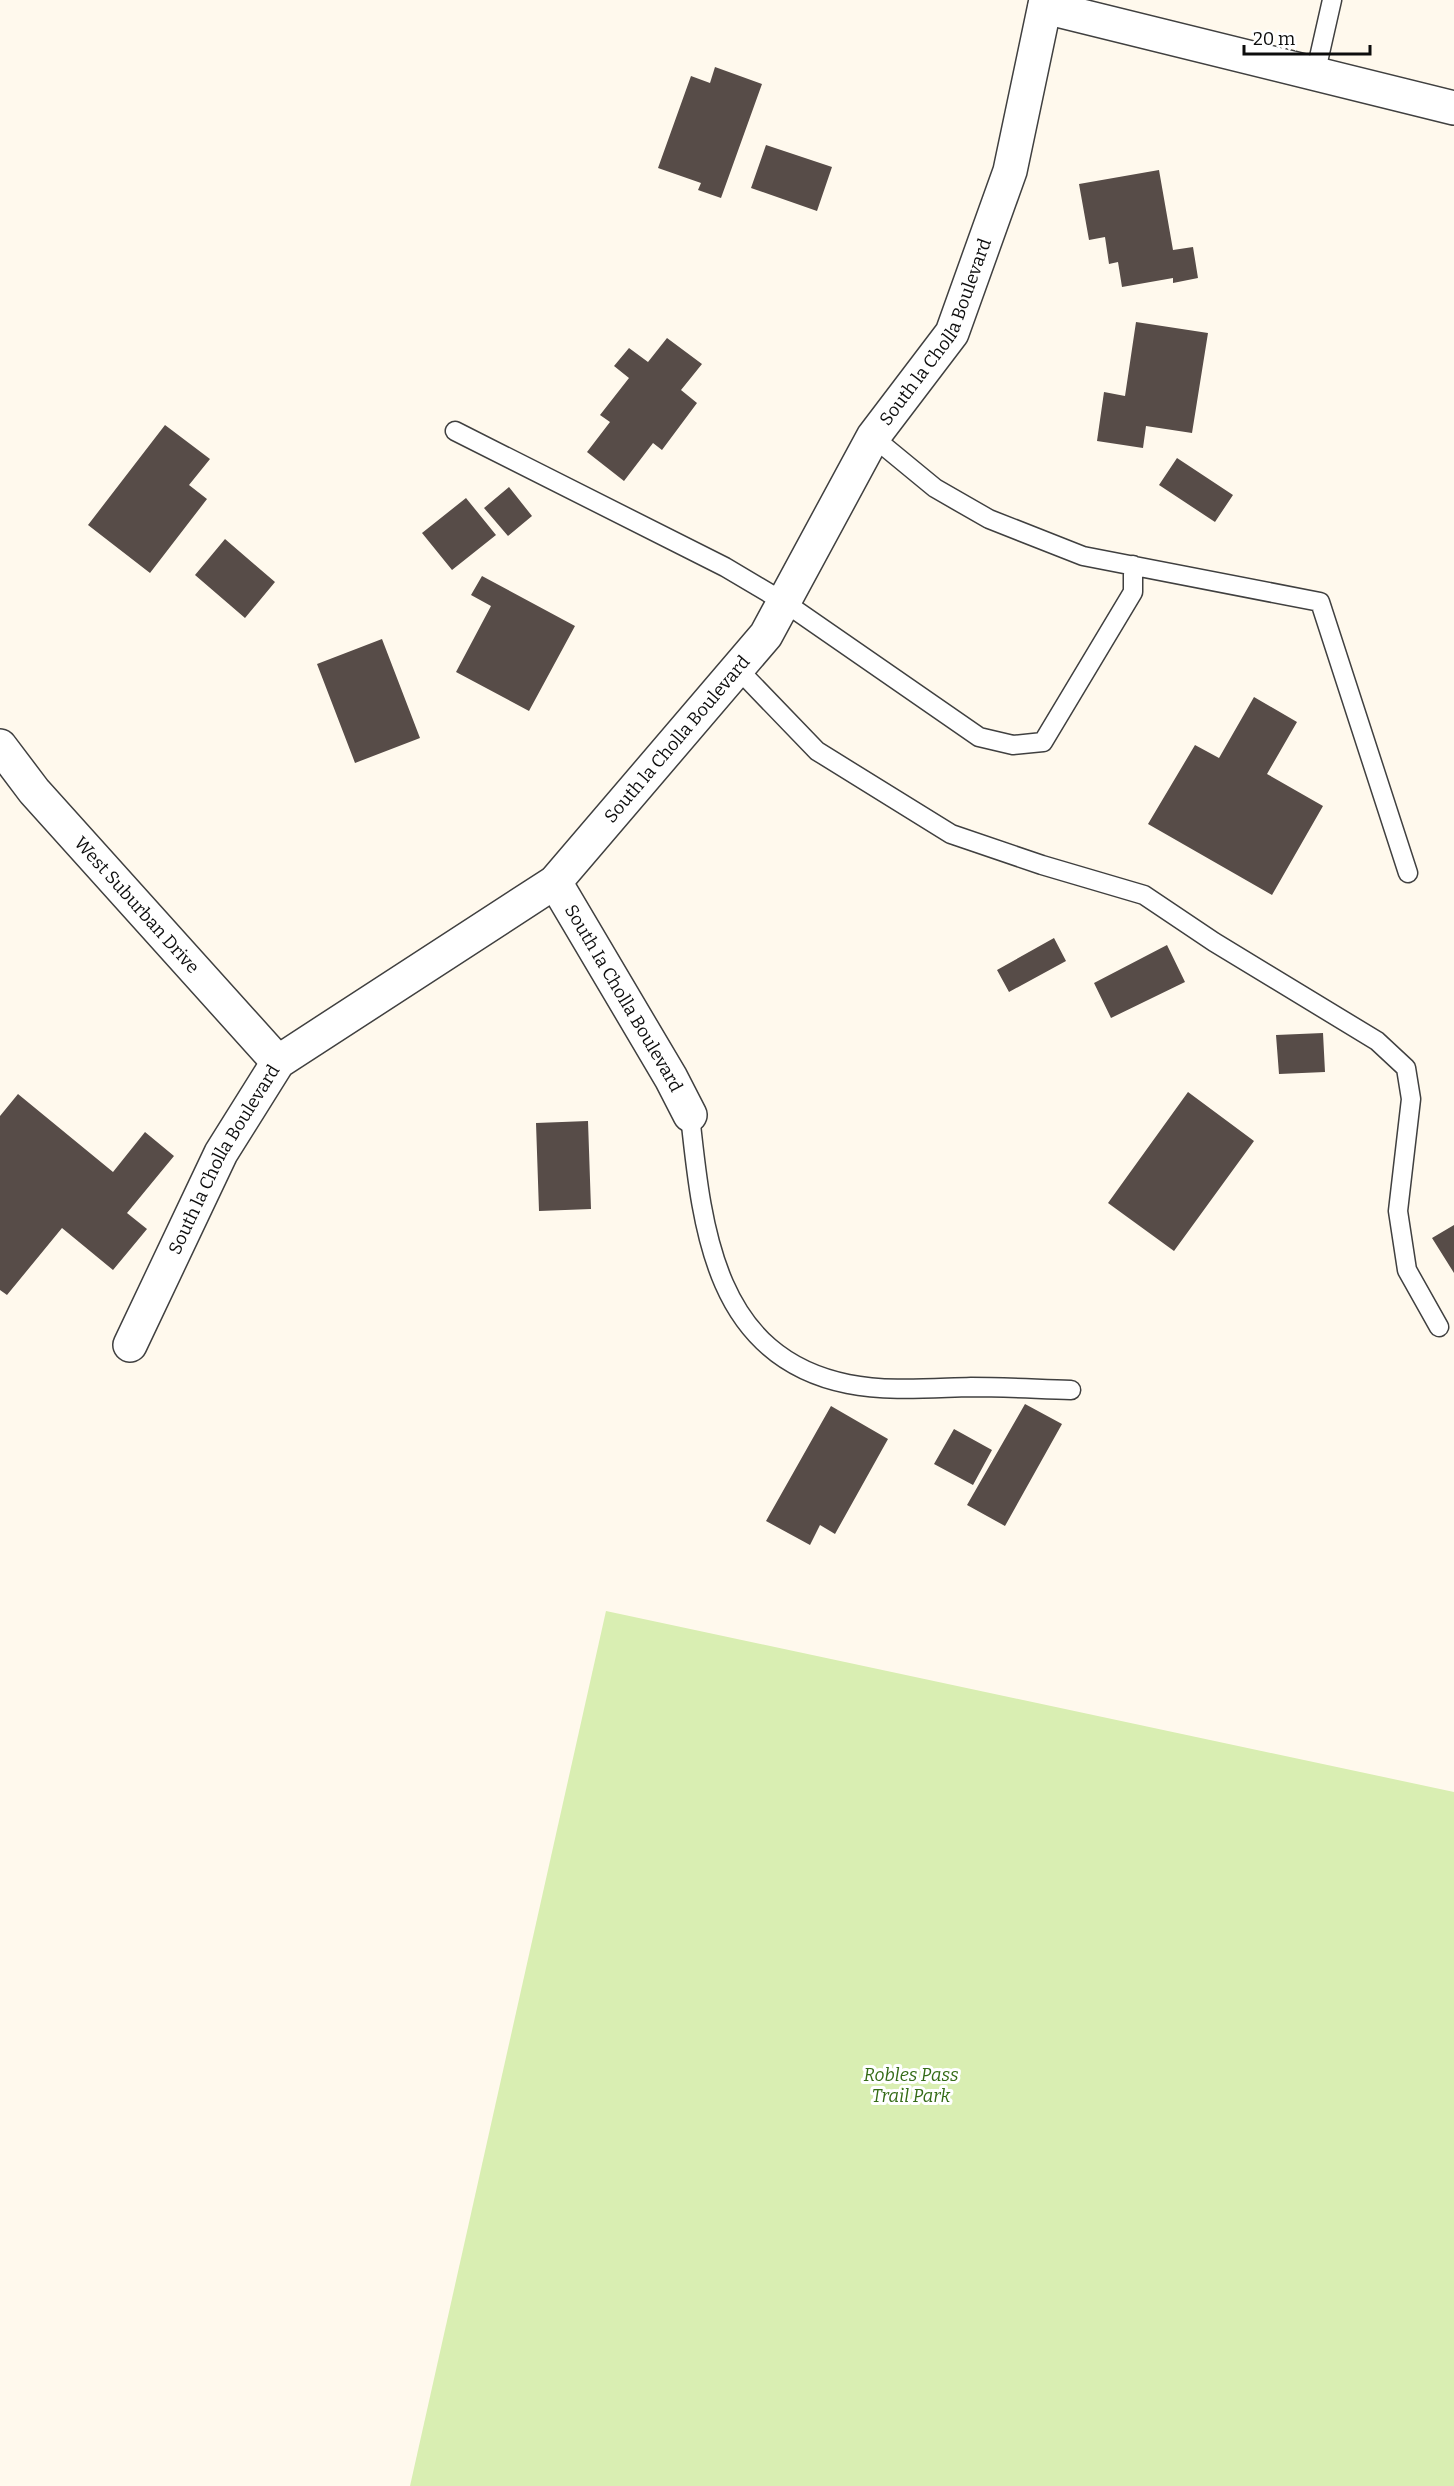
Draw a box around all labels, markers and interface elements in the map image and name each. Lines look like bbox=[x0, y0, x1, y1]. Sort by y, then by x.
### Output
scale bar bbox=[1244, 18, 1370, 56]
text: 20 m bbox=[1253, 28, 1295, 50]
street label: South la Cholla Boulevard bbox=[875, 235, 996, 430]
street label: South la Cholla Boulevard bbox=[600, 651, 755, 827]
street label: West Suburban Drive bbox=[70, 832, 204, 978]
street label: South Ia Cholla Boulevard bbox=[560, 901, 687, 1096]
street label: South la Cholla Boulevard bbox=[164, 1061, 285, 1258]
park label: Robles Pass Trail Park bbox=[863, 2064, 959, 2107]

